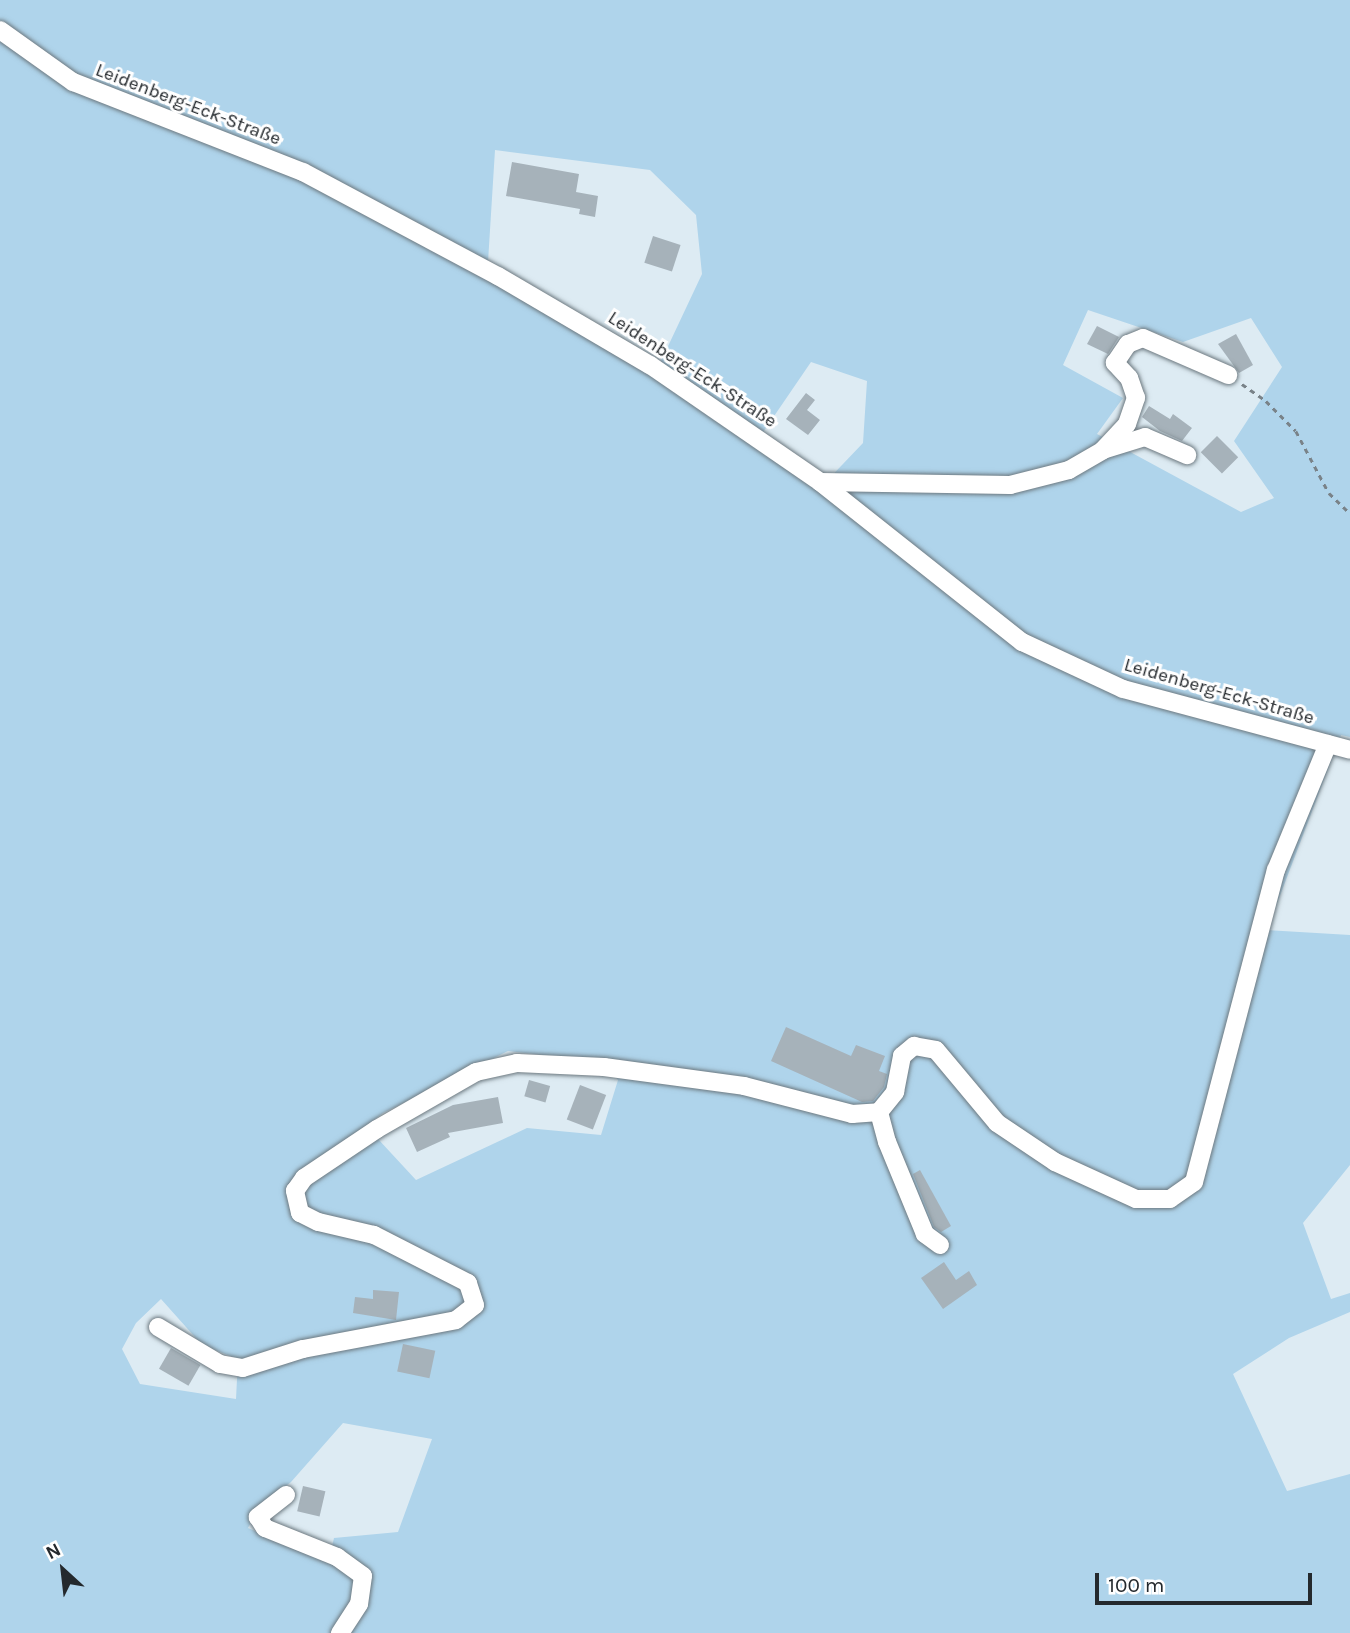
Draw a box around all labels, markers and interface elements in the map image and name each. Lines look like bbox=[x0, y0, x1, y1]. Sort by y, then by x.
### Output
street label: Leidenberg-Eck-Straße bbox=[92, 59, 284, 151]
street label: Leidenberg-Eck-Straße bbox=[603, 307, 781, 433]
street label: Leidenberg-Eck-Straße bbox=[1121, 654, 1317, 730]
north arrow bbox=[28, 1535, 98, 1605]
text: N bbox=[42, 1538, 65, 1564]
scale bar bbox=[1098, 1560, 1315, 1604]
text: 100 m bbox=[1108, 1573, 1165, 1597]

